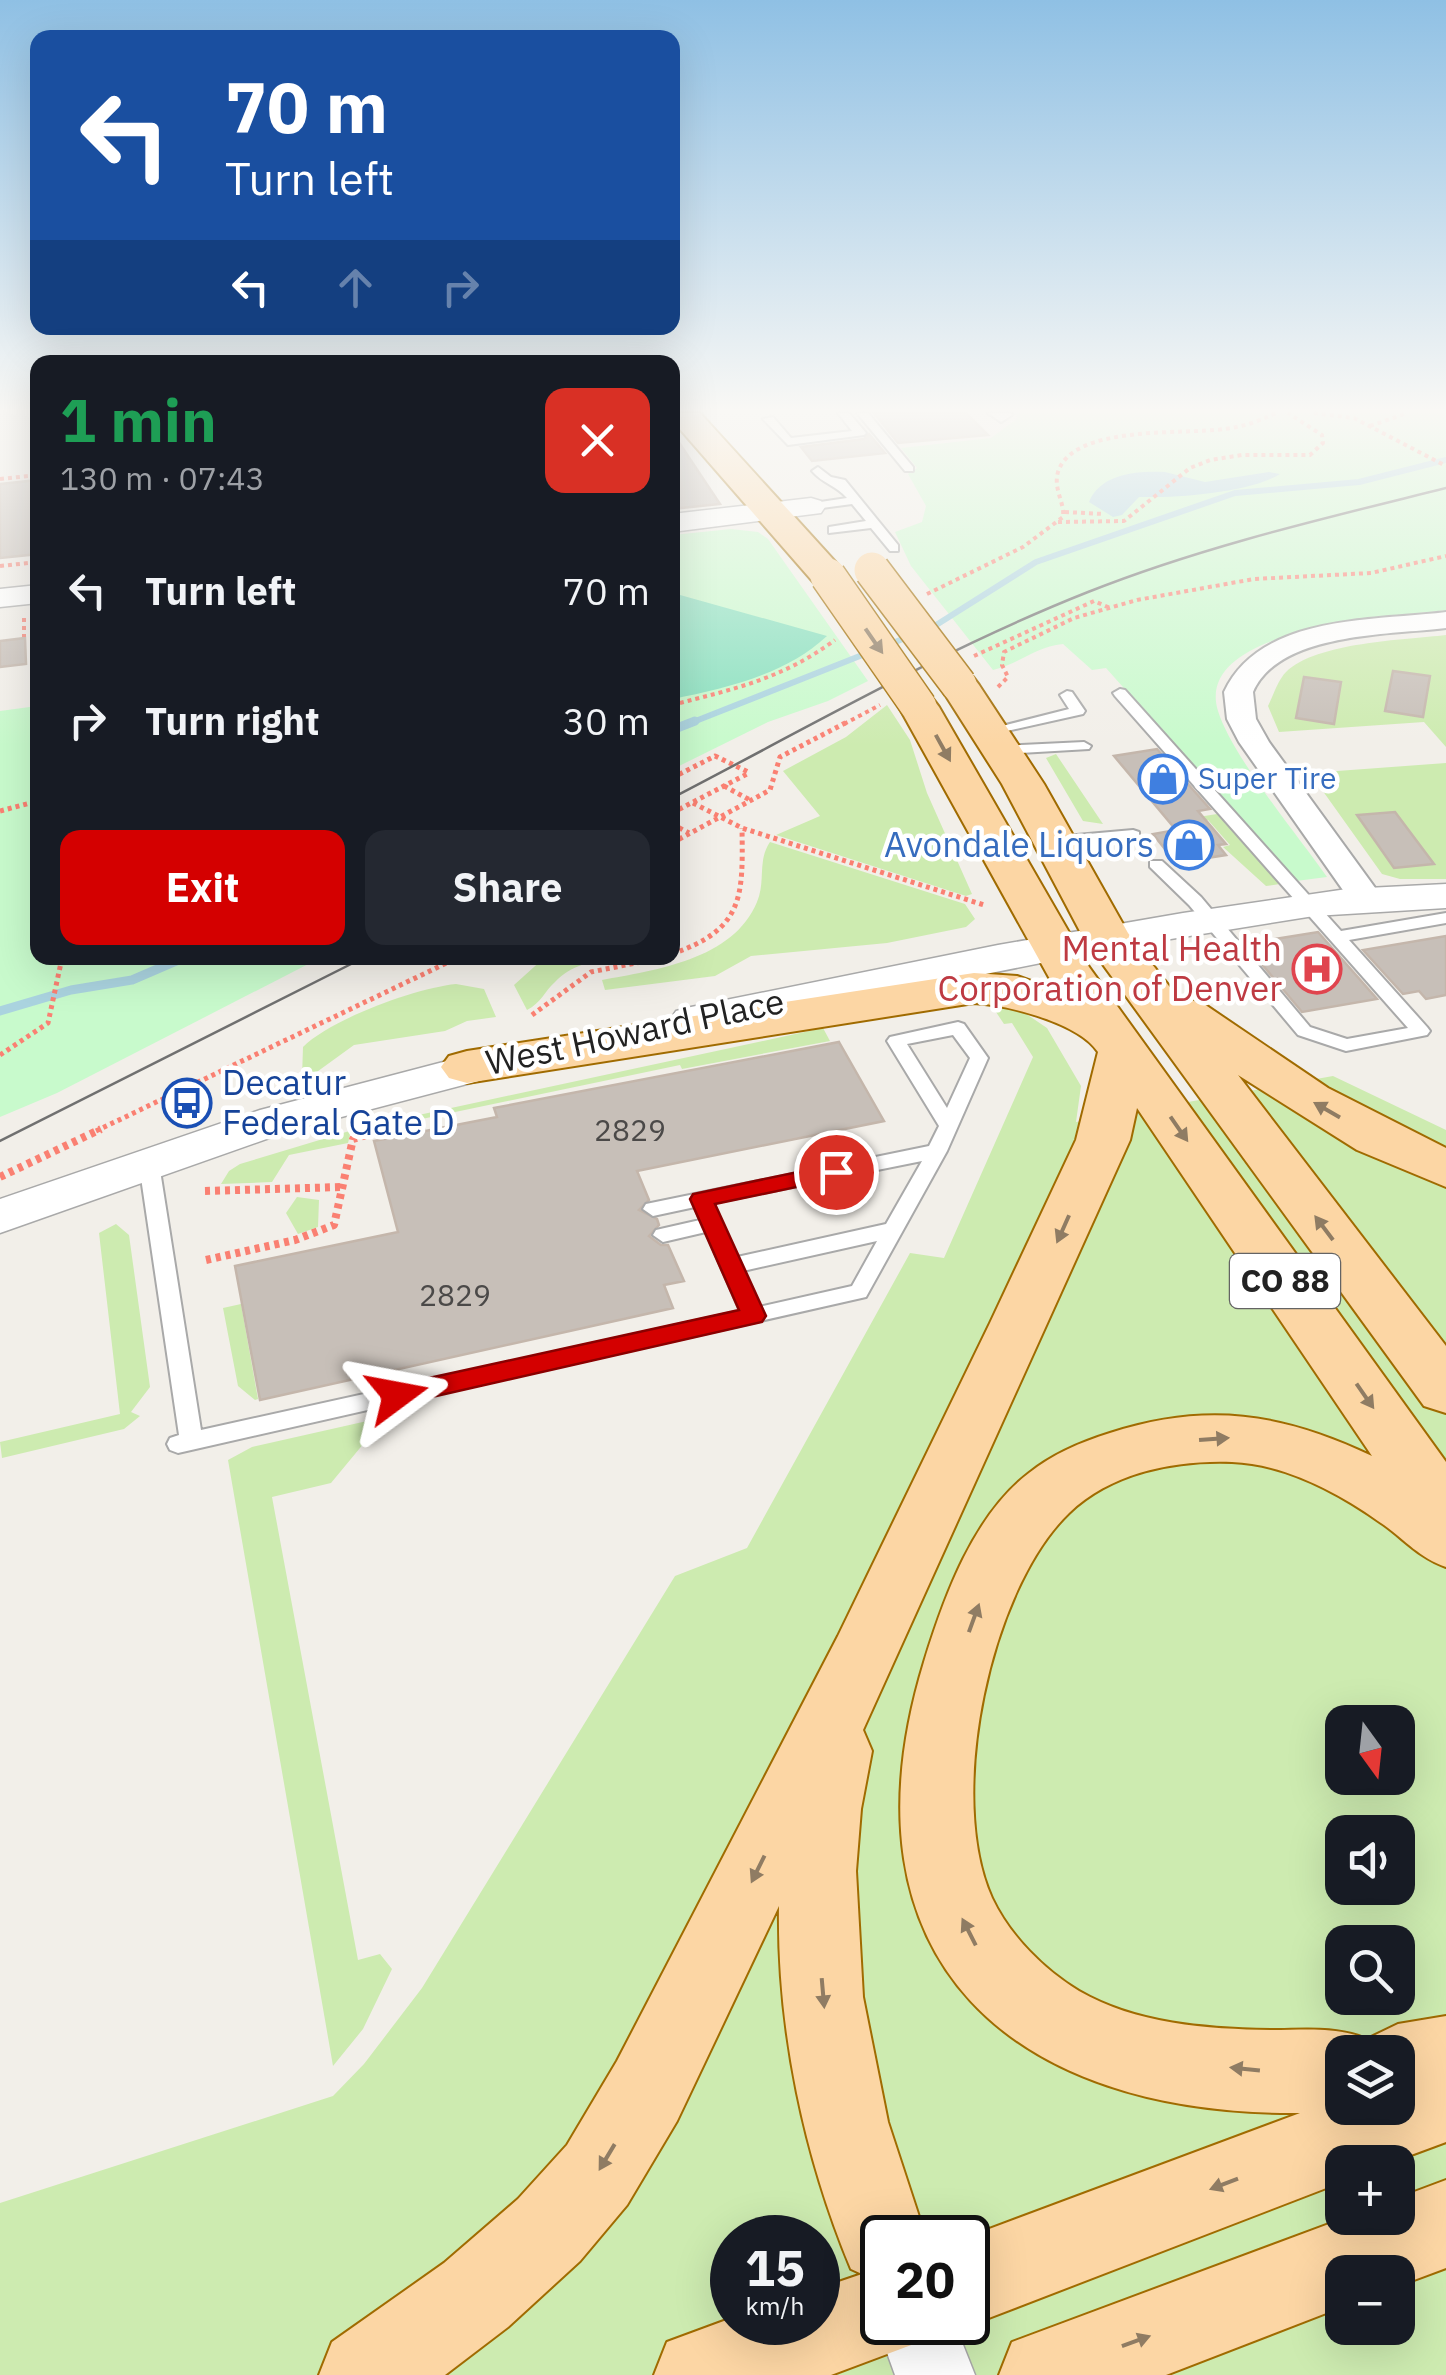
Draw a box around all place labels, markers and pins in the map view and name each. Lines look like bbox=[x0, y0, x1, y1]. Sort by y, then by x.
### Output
shop icon: Super Tire bbox=[1137, 753, 1189, 805]
place label: Super Tire bbox=[1198, 758, 1336, 797]
shop icon: Avondale Liquors bbox=[1163, 819, 1215, 871]
place label: Avondale Liquors bbox=[884, 821, 1154, 867]
place label: Mental Health Corporation of Denver bbox=[937, 925, 1282, 1011]
hospital icon: Mental Health Corporation of Denver bbox=[1291, 943, 1343, 995]
place label: Decatur Federal Gate D bbox=[222, 1059, 455, 1145]
bus stop icon: Decatur Federal Gate D bbox=[161, 1077, 213, 1129]
pin bbox=[794, 1130, 879, 1215]

